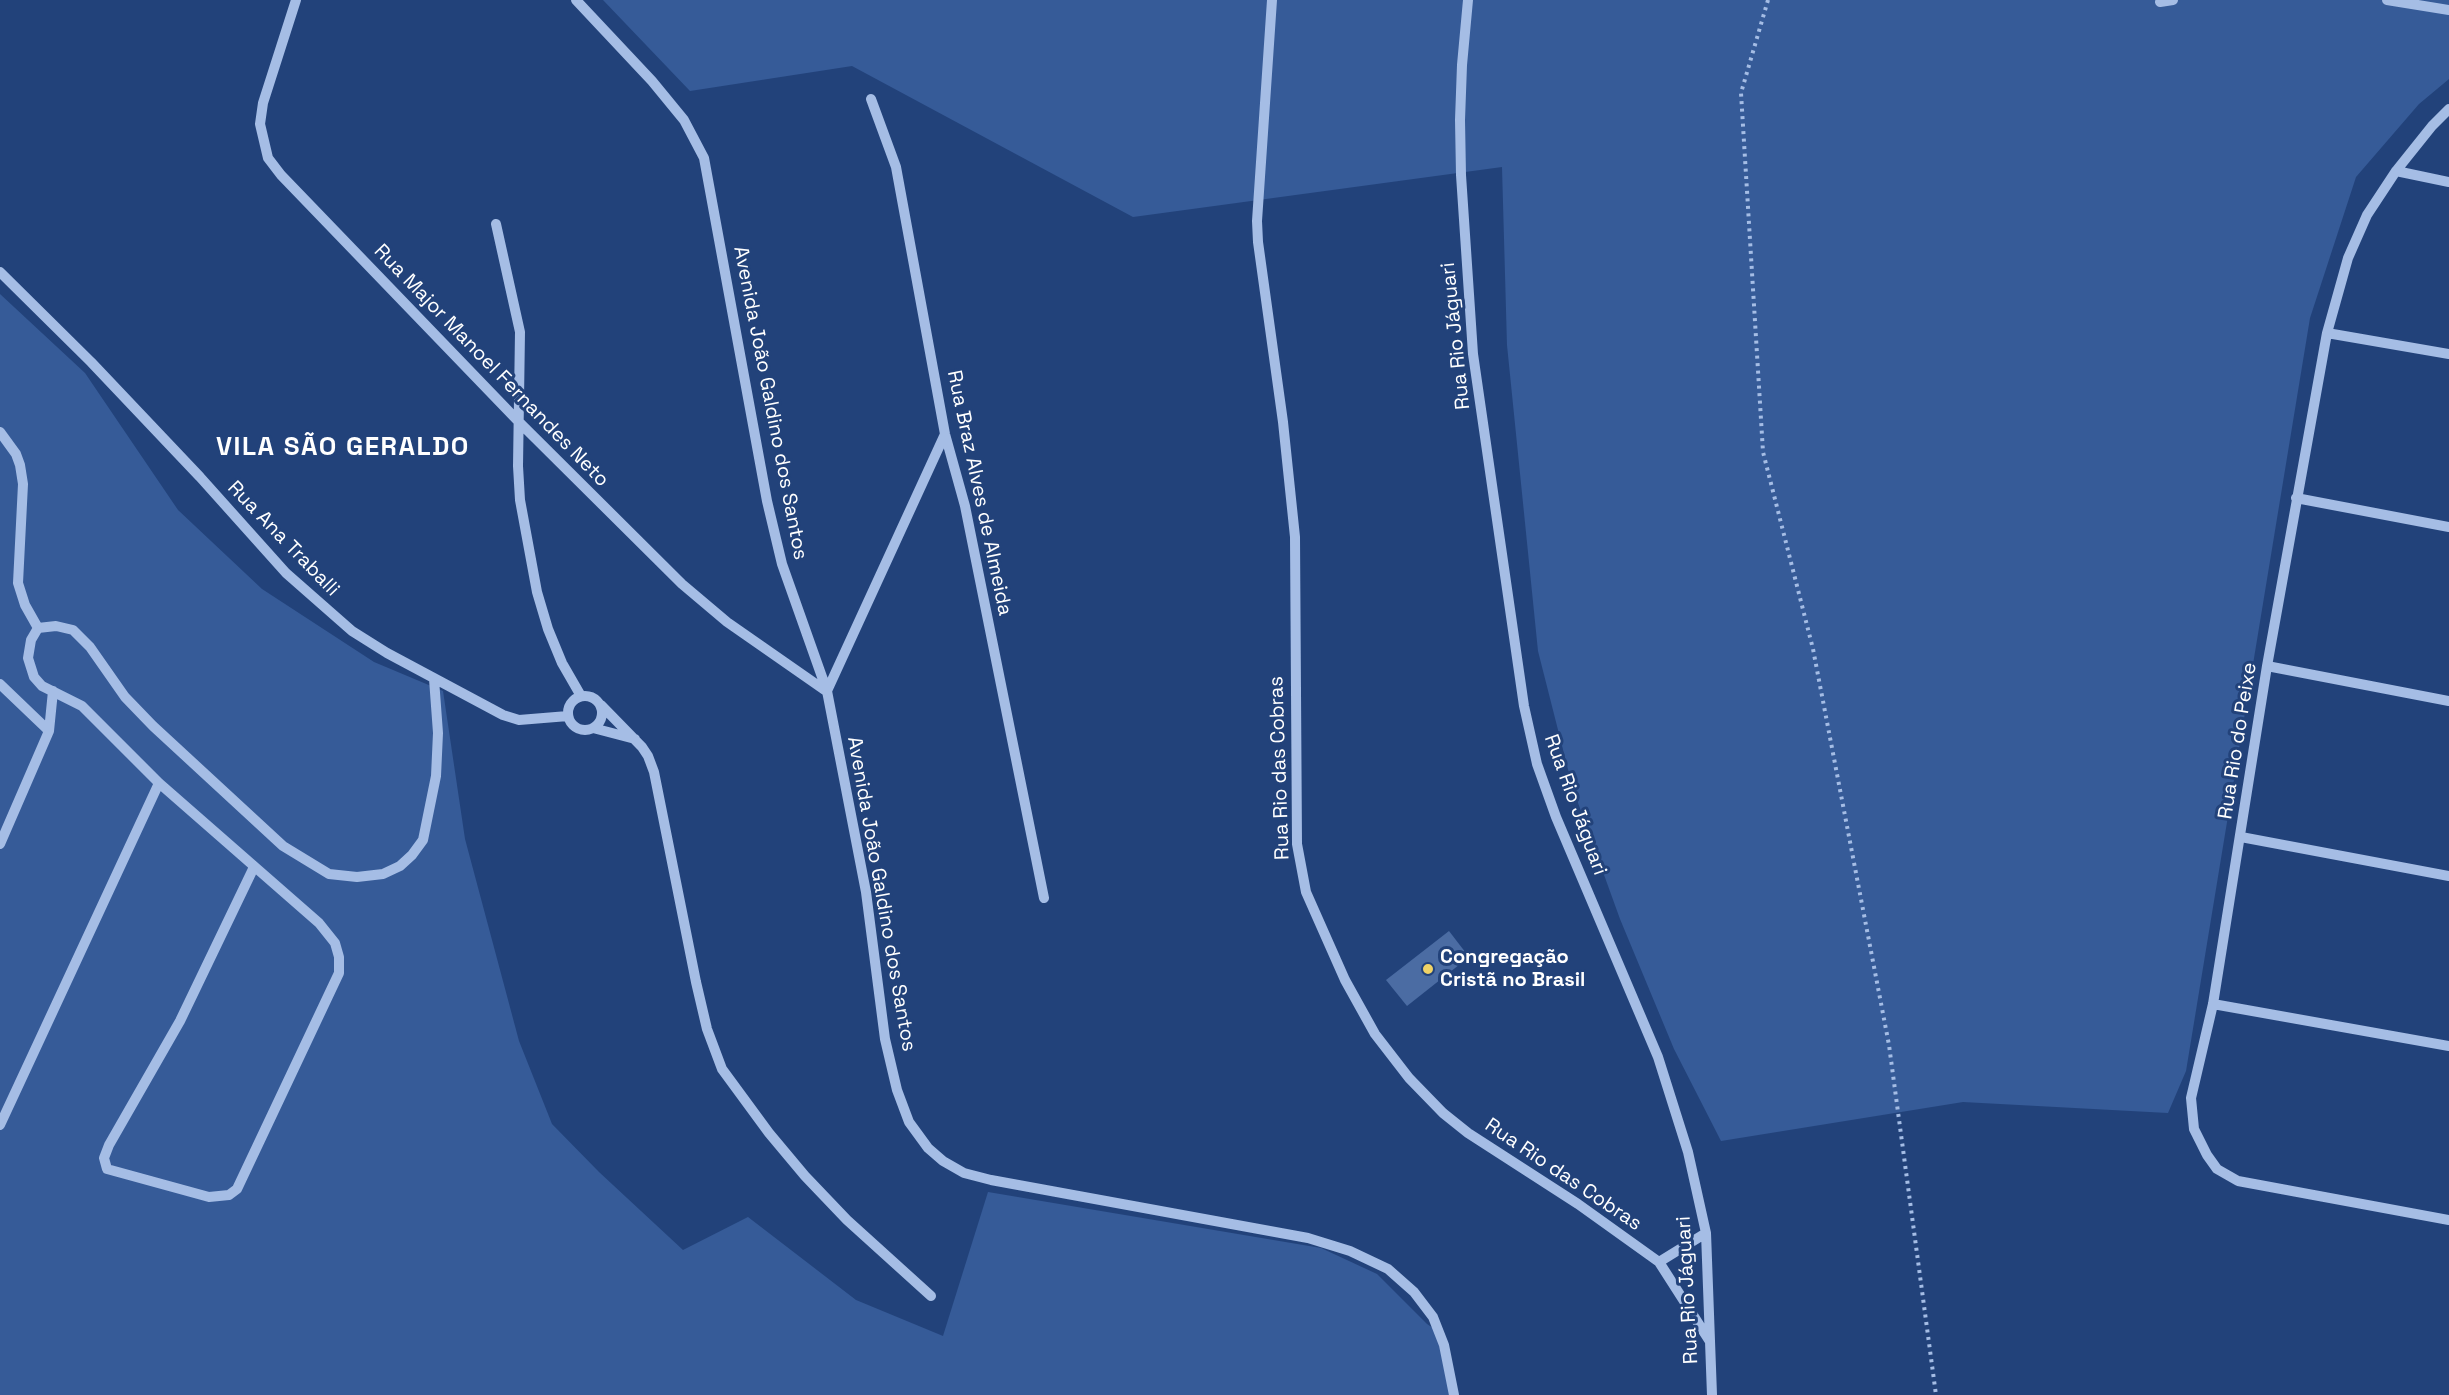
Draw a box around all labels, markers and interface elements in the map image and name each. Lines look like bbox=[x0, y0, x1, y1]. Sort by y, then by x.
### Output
street label: Rua Major Manoel Fernandes Neto bbox=[368, 240, 614, 492]
street label: Avenida João Galdino dos Santos bbox=[728, 244, 812, 562]
street label: Rua Rio Jáguari bbox=[1436, 261, 1476, 411]
street label: Rua Braz Alves de Almeida bbox=[941, 368, 1017, 618]
district label: VILA SÃO GERALDO bbox=[216, 432, 470, 464]
street label: Rua Ana Traballi bbox=[222, 476, 344, 602]
street label: Rua Rio do Peixe bbox=[2214, 661, 2262, 821]
street label: Rua Rio das Cobras bbox=[1265, 676, 1295, 860]
street label: Rua Rio Jáguari bbox=[1538, 731, 1612, 879]
street label: Avenida João Galdino dos Santos bbox=[841, 735, 921, 1053]
place label: Congregação Cristã no Brasil bbox=[1440, 946, 1585, 993]
marker: Congregação Cristã no Brasil bbox=[1421, 962, 1435, 976]
street label: Rua Rio das Cobras bbox=[1480, 1114, 1646, 1236]
street label: Rua Rio Jáguari bbox=[1672, 1215, 1704, 1365]

